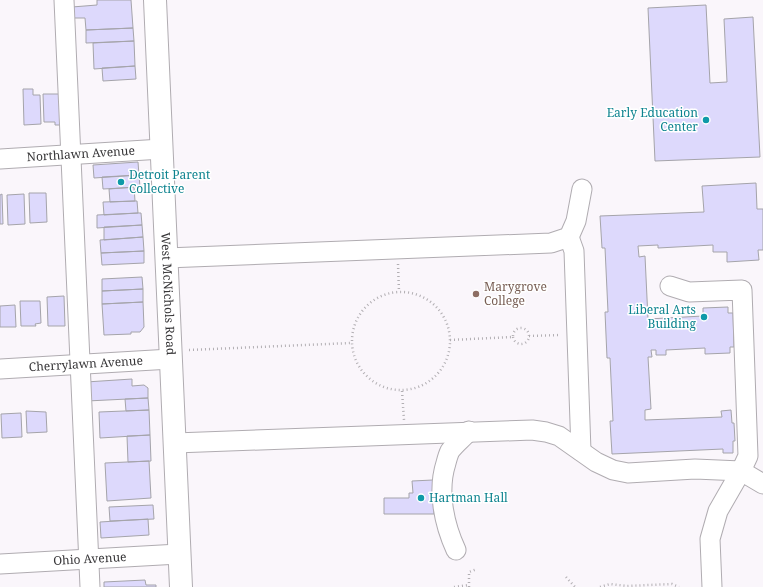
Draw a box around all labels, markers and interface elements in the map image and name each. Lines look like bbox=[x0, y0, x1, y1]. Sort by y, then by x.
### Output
place label: Early Education Center bbox=[607, 104, 698, 135]
marker: Early Education Center bbox=[701, 115, 711, 125]
street label: Northlawn Avenue bbox=[26, 142, 135, 165]
place label: Detroit Parent Collective bbox=[129, 166, 210, 197]
marker: Detroit Parent Collective bbox=[116, 177, 126, 187]
street label: West McNichols Road bbox=[157, 232, 180, 356]
place label: Marygrove College bbox=[484, 278, 547, 309]
marker: Marygrove College bbox=[471, 289, 481, 299]
place label: Liberal Arts Building bbox=[628, 301, 697, 332]
marker: Liberal Arts Building bbox=[699, 312, 709, 322]
street label: Cherrylawn Avenue bbox=[28, 352, 143, 375]
place label: Hartman Hall bbox=[429, 489, 508, 506]
marker: Hartman Hall bbox=[416, 493, 426, 503]
street label: Ohio Avenue bbox=[53, 548, 127, 569]

